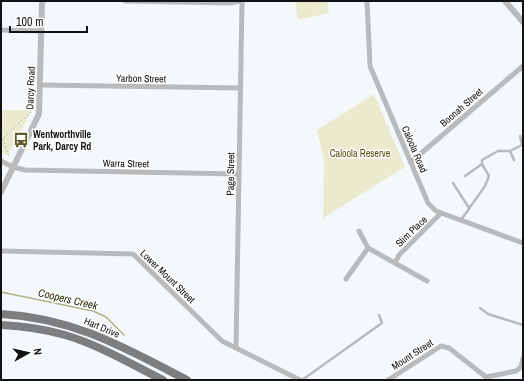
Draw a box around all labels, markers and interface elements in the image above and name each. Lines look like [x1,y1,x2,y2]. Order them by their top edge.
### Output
scale bar [10,8,87,34]
text: 100 m [16,14,43,30]
street label: Darcy Road [23,66,38,110]
street label: Yarbon Street [116,72,167,85]
street label: Boonah Street [437,85,486,129]
street label: Caloola Road [399,124,430,175]
place label: Wentworthville Park, Darcy Rd [33,128,92,153]
bus stop icon: Wentworthville Park, Darcy Rd [12,131,30,149]
park label: Caloola Reserve [330,147,391,160]
street label: Page Street [224,152,237,196]
street label: Warra Street [103,157,150,170]
street label: Slim Place [393,213,430,250]
street label: Lower Mount Street [137,247,198,306]
water label: Coopers Creek [37,285,100,313]
street label: Hart Drive [82,314,122,341]
north arrow [8,333,48,373]
street label: Mount Street [389,336,436,373]
text: N [31,347,45,356]

